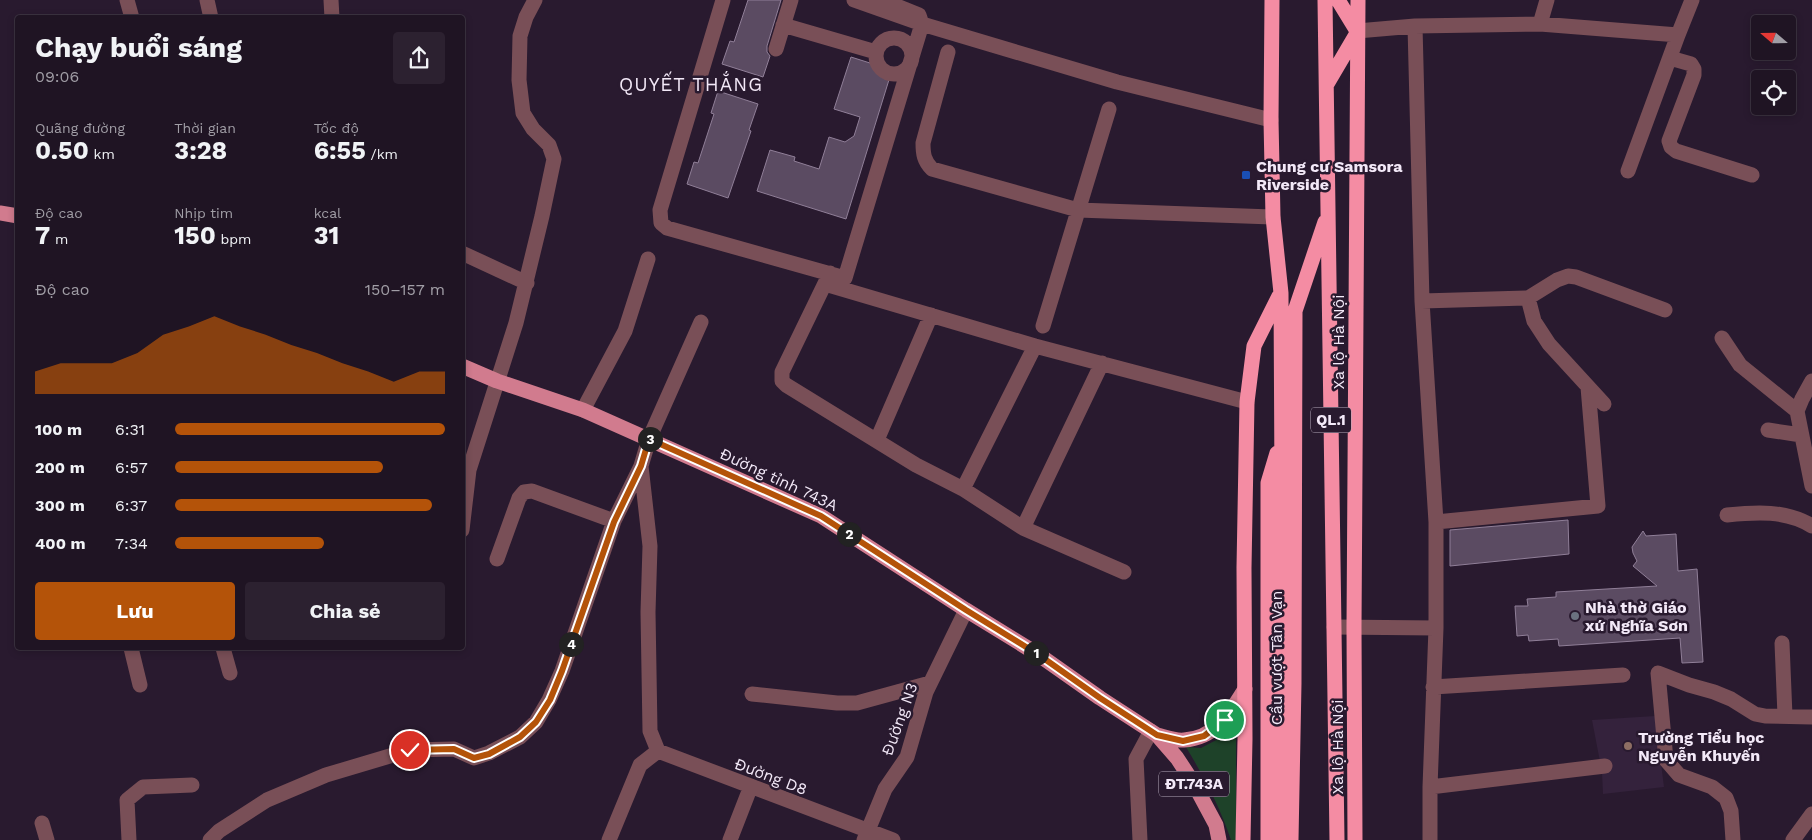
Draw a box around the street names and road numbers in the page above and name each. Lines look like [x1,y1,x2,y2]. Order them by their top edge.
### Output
street label: Xa lộ Hà Nội [1329,295,1348,389]
road number: QL.1 [1311,408,1351,432]
street label: Đường tỉnh 743A [717,444,841,515]
street label: Cầu vượt Tân Vạn [1267,591,1286,725]
street label: Đường N3 [878,680,921,758]
street label: Xa lộ Hà Nội [1328,700,1347,794]
street label: Đường D8 [732,754,810,799]
road number: ĐT.743A [1159,772,1229,796]

